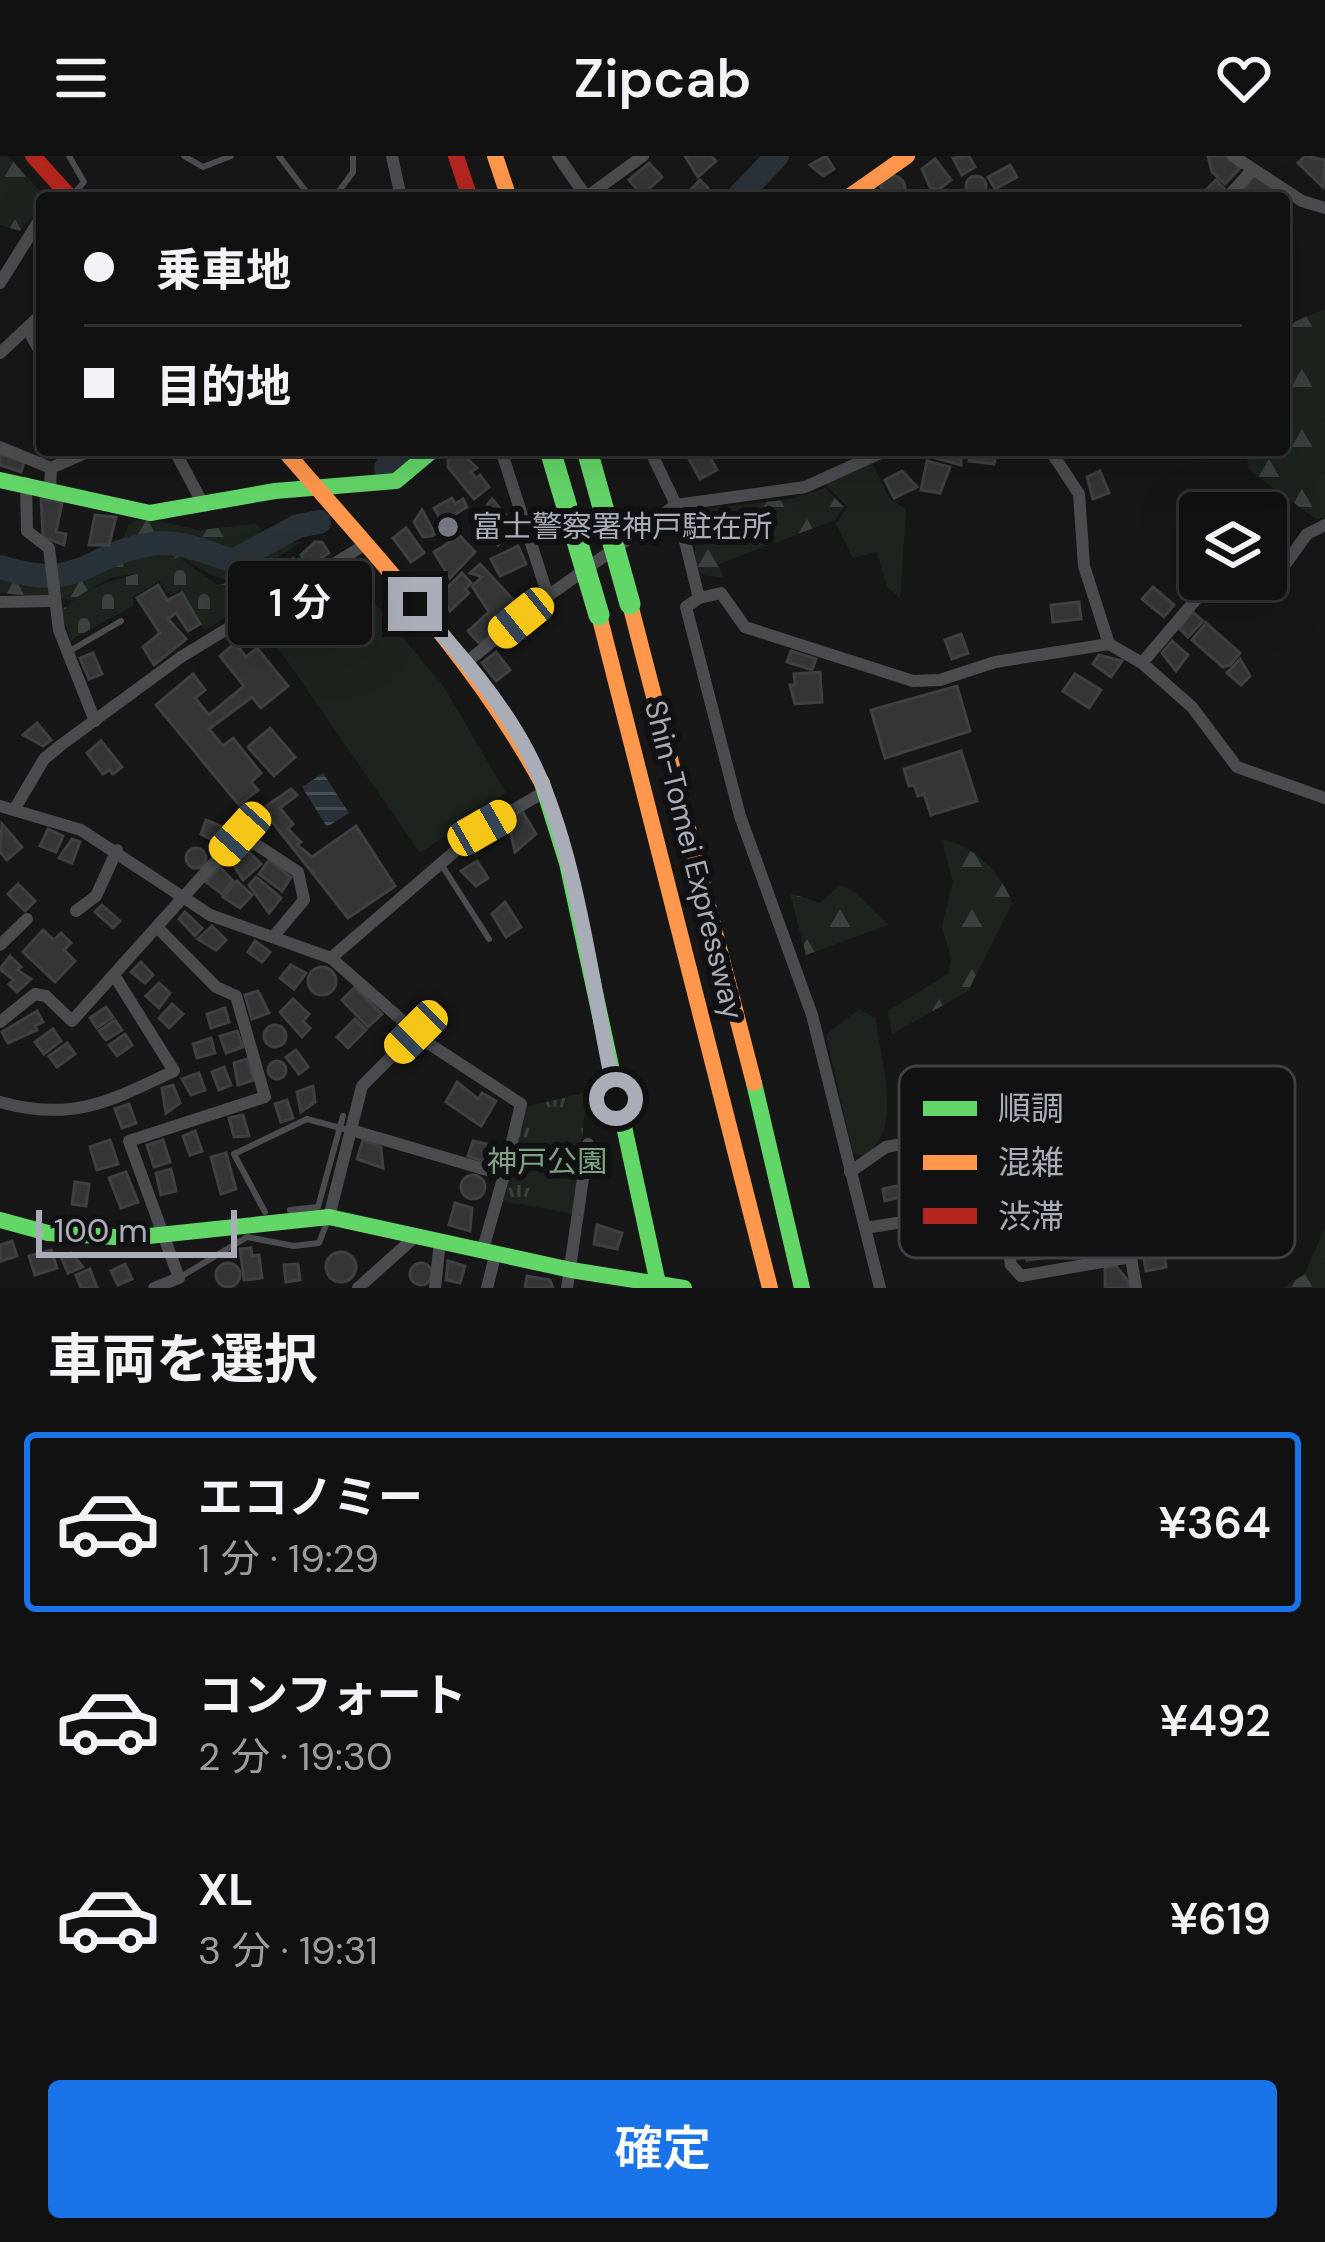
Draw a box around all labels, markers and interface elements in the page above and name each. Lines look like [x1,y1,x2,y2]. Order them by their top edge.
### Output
text: Zipcab [574,43,751,114]
icon: menu [48,45,114,111]
icon: heart [1211,45,1277,111]
text: 乗車地 [156,241,291,300]
text: 目的地 [156,357,291,416]
map controls [1179,492,1287,600]
button: layers [1179,492,1287,600]
place label: 富士警察署神戸駐在所 [472,507,772,546]
marker: 富士警察署神戸駐在所 [435,514,461,540]
callout: 1 分 [229,562,373,646]
text: 1 分 [269,577,331,628]
route end [388,577,442,631]
car [482,581,560,655]
street label: Shin-Tomei Expressway [636,696,753,1024]
car [442,794,522,862]
car [203,795,277,873]
car [378,994,454,1070]
legend [899,1066,1295,1258]
route start [589,1072,643,1126]
text: 順調 [998,1087,1064,1130]
text: 混雑 [998,1141,1064,1184]
park label: 神戸公園 [487,1142,607,1181]
text: 渋滞 [998,1195,1064,1238]
scale bar [36,1204,237,1257]
text: 100 m [54,1209,148,1252]
text: 車両を選択 [48,1324,318,1395]
icon: car [54,1468,162,1576]
text: エコノミー [198,1468,423,1527]
text: ¥364 [1158,1493,1271,1552]
text: 1 分 · 19:29 [198,1533,379,1584]
icon: car [54,1666,162,1774]
text: コンフォート [198,1666,467,1725]
text: ¥492 [1160,1691,1271,1750]
text: 2 分 · 19:30 [198,1731,393,1782]
text: XL [198,1860,253,1919]
icon: car [54,1864,162,1972]
text: ¥619 [1170,1889,1271,1948]
text: 3 分 · 19:31 [198,1925,378,1976]
button: 確定 [48,2080,1277,2218]

